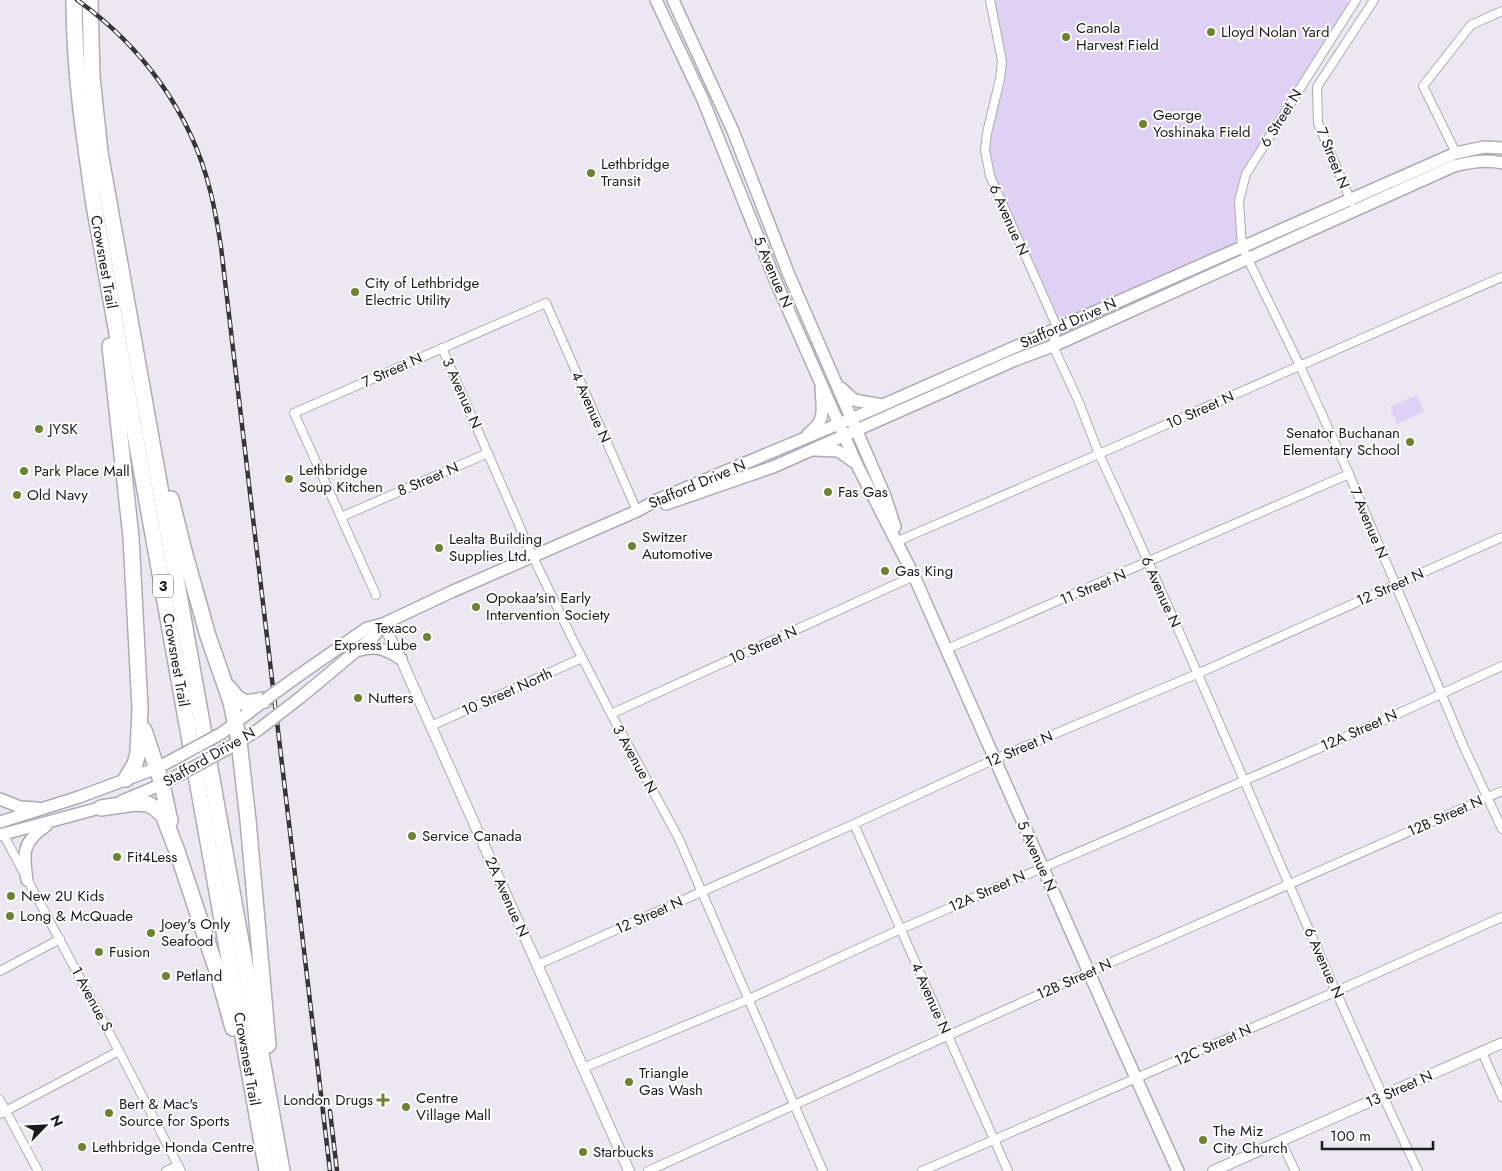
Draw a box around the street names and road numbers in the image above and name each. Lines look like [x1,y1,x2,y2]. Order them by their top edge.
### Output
street label: 6 Street N [1254,85,1308,151]
street label: 7 Street N [1311,124,1355,192]
street label: 6 Avenue N [983,181,1035,259]
street label: Crowsnest Trail [85,213,123,311]
street label: 5 Avenue N [748,233,798,311]
street label: Stafford Drive N [1016,292,1120,354]
street label: 7 Street N [358,347,426,393]
street label: 3 Avenue N [437,354,487,432]
street label: 4 Avenue N [565,368,617,446]
street label: 10 Street N [1163,385,1237,435]
street label: Stafford Drive N [645,454,749,514]
street label: 8 Street N [394,456,462,502]
street label: 7 Avenue N [1344,484,1394,562]
street label: 6 Avenue N [1135,553,1187,631]
street label: 12 Street N [1353,562,1427,612]
street label: 11 Street N [1057,563,1129,611]
road number: 3 [153,574,173,598]
street label: Crowsnest Trail [157,611,195,709]
street label: 10 Street N [726,620,800,670]
street label: 10 Street North [458,662,556,722]
street label: 12A Street N [1317,703,1401,757]
street label: 3 Avenue N [607,721,663,797]
street label: Stafford Drive N [159,722,259,792]
street label: 12 Street N [982,725,1056,773]
street label: 12B Street N [1404,790,1486,842]
street label: 5 Avenue N [1012,817,1062,895]
street label: 2A Avenue N [480,853,534,941]
street label: 12A Street N [945,864,1029,918]
street label: 12 Street N [612,890,686,940]
street label: 6 Avenue N [1298,924,1350,1002]
street label: 12B Street N [1033,953,1115,1005]
street label: 4 Avenue N [905,959,957,1037]
street label: 1 Avenue S [66,963,118,1035]
street label: Crowsnest Trail [228,1010,266,1108]
street label: 12C Street N [1171,1018,1255,1072]
street label: 13 Street N [1362,1064,1436,1114]

